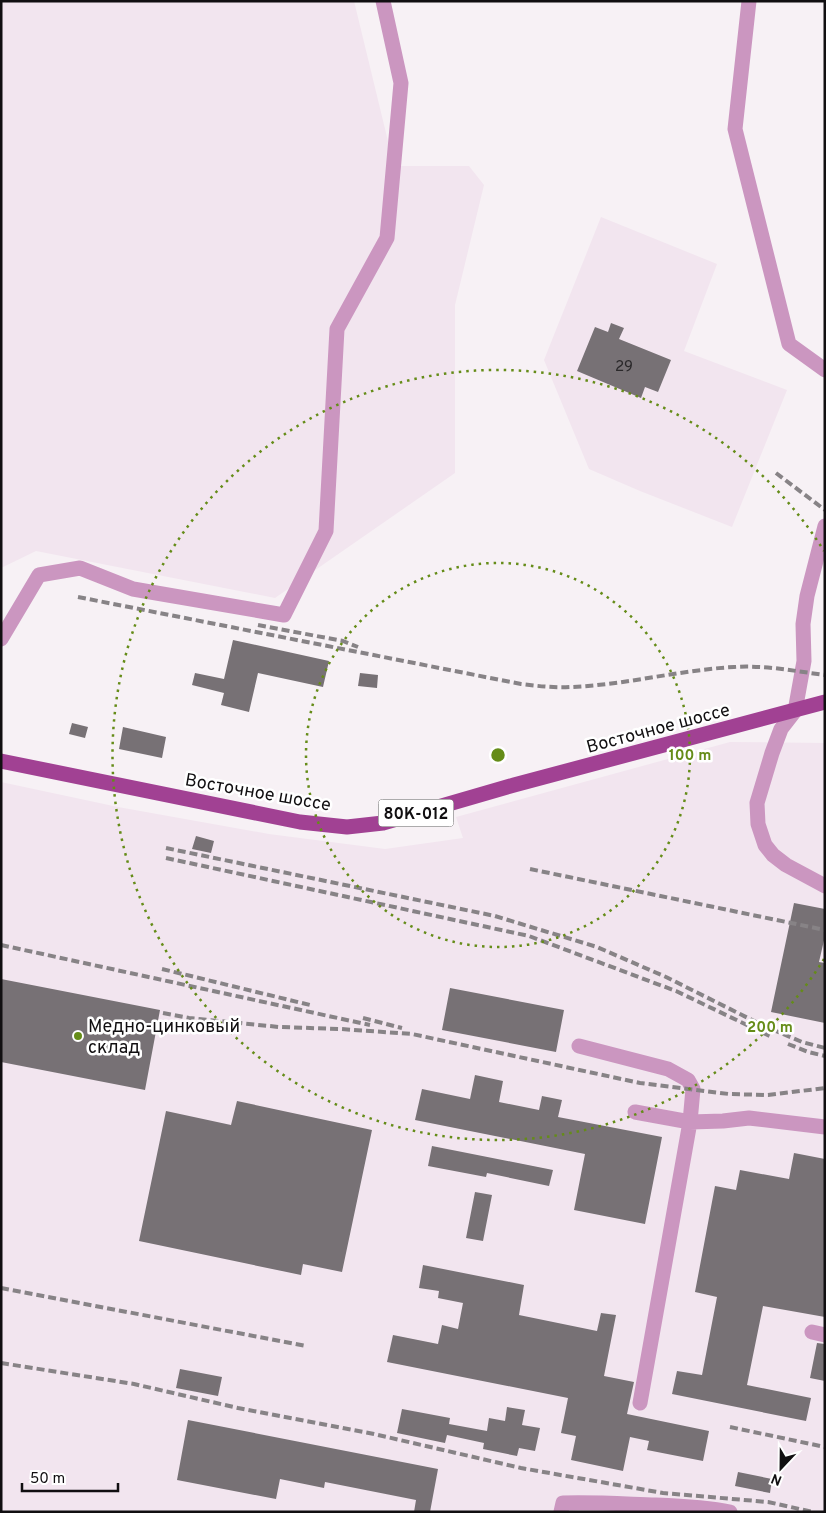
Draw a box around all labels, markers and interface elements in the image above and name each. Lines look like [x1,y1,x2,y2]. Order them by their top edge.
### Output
house number: 29 [615,358,633,377]
street label: Восточное шоссе [584,699,733,760]
centre of rings [489,746,507,764]
text: 100 m [669,747,711,766]
street label: Восточное шоссе [183,769,332,818]
road number: 80К-012 [378,800,454,826]
place label: Медно-цинковый склад [88,1016,240,1060]
text: 200 m [747,1019,793,1038]
marker: Медно-цинковый склад [72,1030,84,1042]
north arrow [756,1443,806,1493]
scale bar [22,1460,119,1492]
text: N [769,1469,785,1488]
text: 50 m [30,1470,65,1489]

